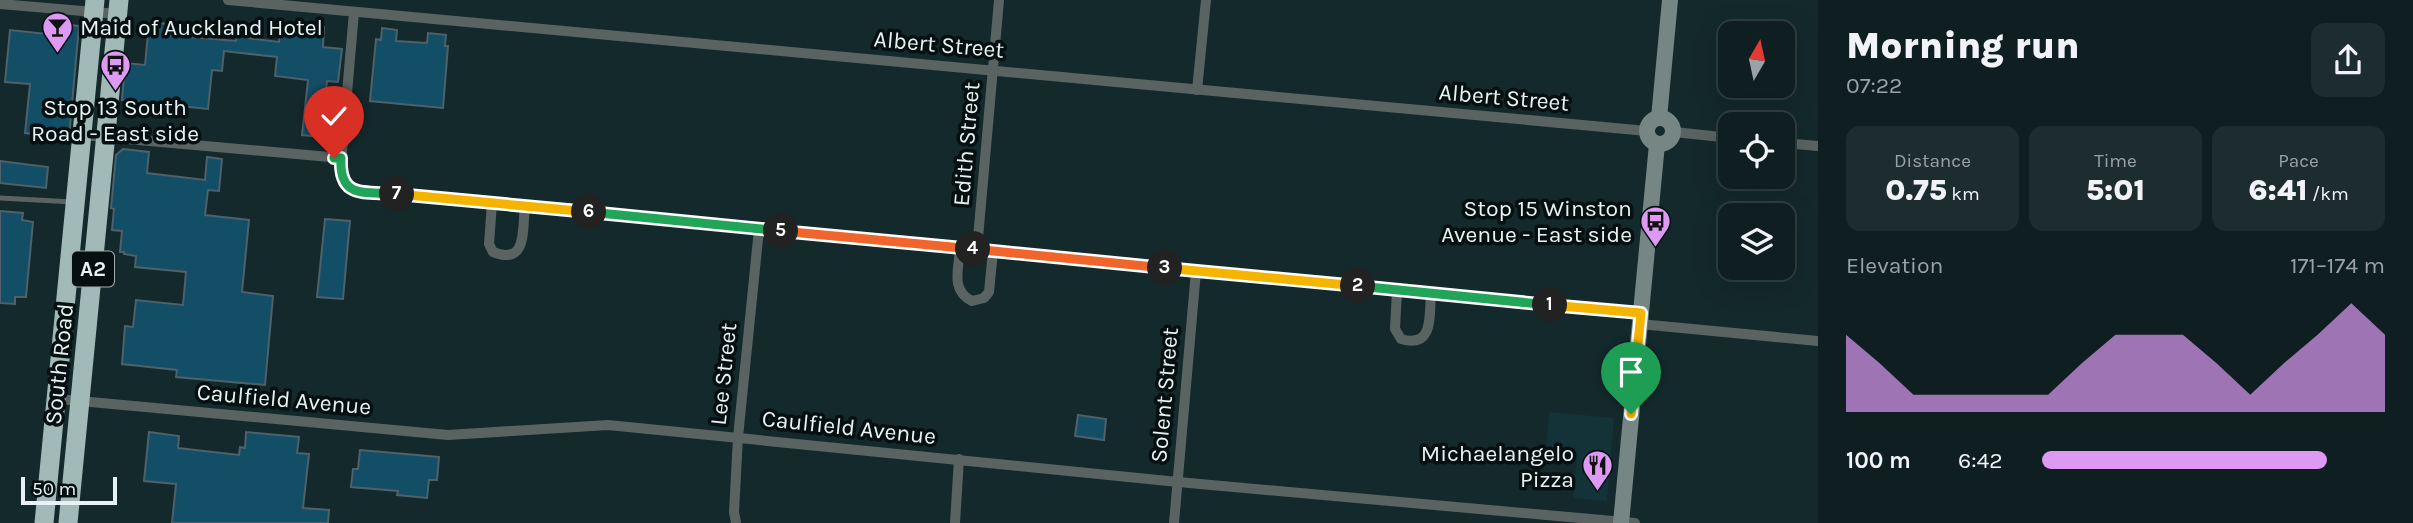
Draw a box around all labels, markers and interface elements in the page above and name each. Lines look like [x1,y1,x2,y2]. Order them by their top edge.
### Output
bar icon: Maid of Auckland Hotel [40,10,74,54]
place label: Maid of Auckland Hotel [80,14,323,41]
north arrow [1718,21,1796,98]
map controls [1718,21,1795,280]
text: Morning run [1846,23,2080,68]
button: share [2311,23,2385,97]
street label: Albert Street [873,25,1006,64]
bus stop icon: Stop 13 South Road - East side [98,49,132,93]
text: 07:22 [1846,72,1902,99]
street label: Albert Street [1438,78,1571,117]
street label: Edith Street [948,80,985,207]
pin [304,86,364,158]
place label: Stop 13 South Road - East side [31,94,199,147]
icon: check [315,97,353,135]
button: locate [1718,112,1795,189]
text: Distance [1894,150,1971,172]
text: Time [2094,150,2137,172]
text: Pace [2278,150,2319,172]
text: 0.75 [1885,172,1947,208]
text: 5:01 [2086,172,2145,208]
text: 6:41 [2248,172,2307,208]
pin: 7 [380,176,414,212]
text: 7 [392,182,401,204]
text: km [1947,183,1980,205]
text: /km [2307,183,2349,205]
pin: 6 [572,194,606,230]
place label: Stop 15 Winston Avenue - East side [1441,195,1632,248]
text: 6 [583,200,594,222]
button: layers [1718,203,1795,280]
bus stop icon: Stop 15 Winston Avenue - East side [1638,204,1672,248]
pin: 5 [764,214,798,248]
text: 5 [775,219,786,241]
pin: 4 [956,232,990,266]
text: 4 [967,237,978,259]
pin: 3 [1148,250,1182,286]
road number: A2 [72,252,114,286]
text: Elevation [1846,252,1943,279]
text: 171–174 m [2290,252,2385,279]
text: 3 [1159,256,1170,278]
pin: 2 [1340,268,1376,304]
text: 2 [1352,274,1363,296]
pin: 1 [1532,288,1568,322]
text: 1 [1546,293,1553,315]
street label: South Road [40,302,79,426]
street label: Lee Street [705,321,742,427]
street label: Solent Street [1145,326,1184,464]
pin [1601,342,1661,414]
icon: arrive [1612,353,1650,391]
street label: Caulfield Avenue [196,378,372,421]
street label: Caulfield Avenue [761,405,937,450]
place label: Michaelangelo Pizza [1421,440,1574,493]
text: 100 m [1846,447,1911,474]
text: 6:42 [1958,447,2003,474]
restaurant icon: Michaelangelo Pizza [1580,449,1614,493]
scale bar [21,474,117,506]
text: 50 m [32,478,76,500]

